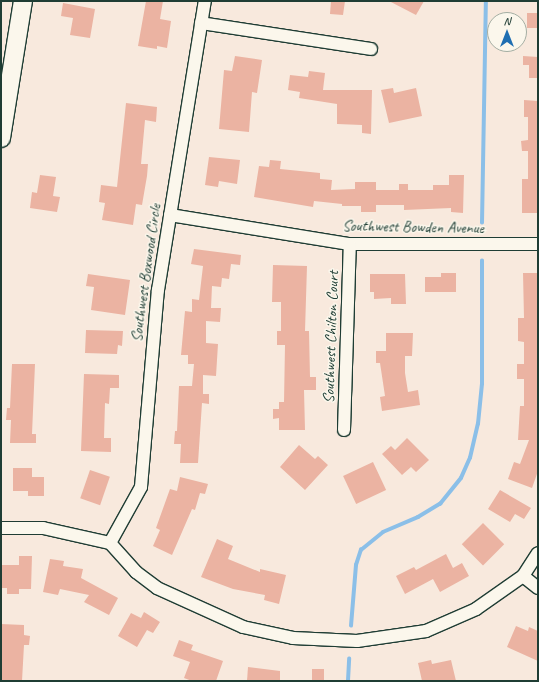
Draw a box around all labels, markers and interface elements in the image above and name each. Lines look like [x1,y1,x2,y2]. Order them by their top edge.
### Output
north arrow [487,12,527,52]
text: N [504,14,510,28]
street label: Southwest Boxwood Circle [127,203,165,343]
street label: Southwest Bowden Avenue [342,216,484,238]
street label: Southwest Chilton Court [319,270,343,404]

